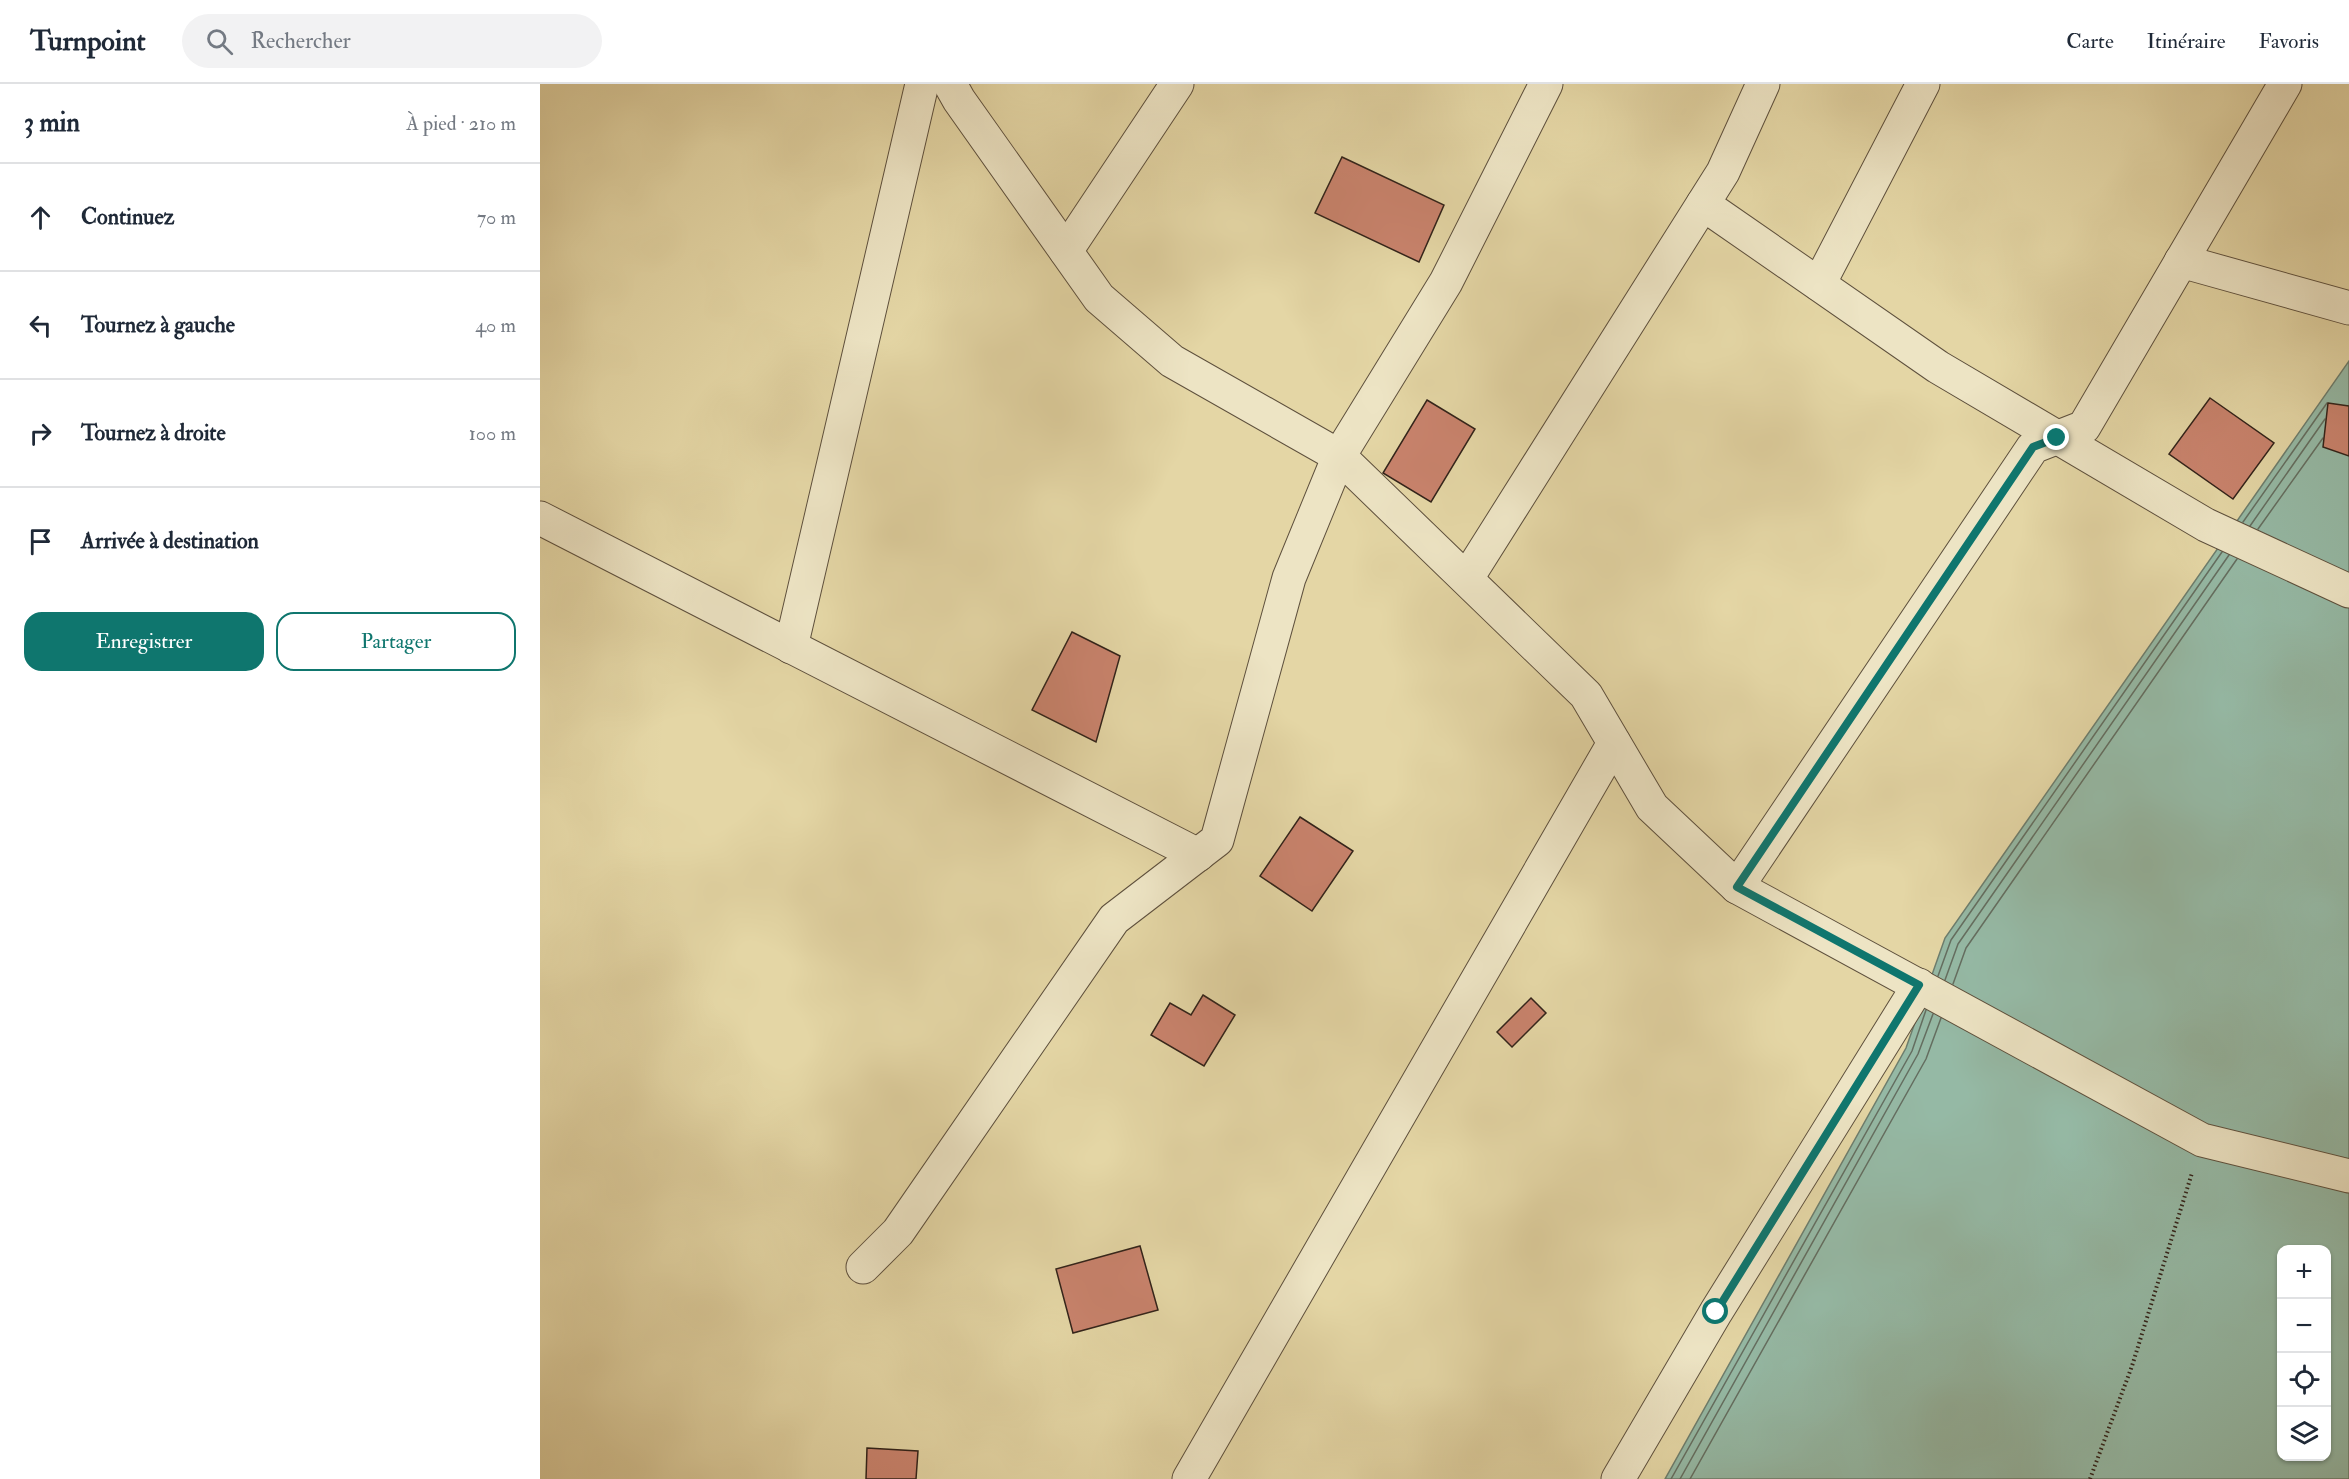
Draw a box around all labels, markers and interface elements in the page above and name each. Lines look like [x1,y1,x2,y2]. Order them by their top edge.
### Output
search box [182,14,602,68]
text: Turnpoint [30,24,146,59]
icon: search [203,25,236,58]
text: Rechercher [251,27,351,55]
text: Carte [2066,28,2114,55]
text: Itinéraire [2147,28,2225,55]
text: Favoris [2258,28,2319,55]
text: 3 min [24,107,80,139]
text: À pied · 210 m [406,111,516,136]
icon: ahead [24,201,57,234]
text: Continuez [81,203,174,231]
text: 70 m [477,205,516,230]
icon: left [24,309,57,342]
text: Tournez à gauche [81,311,235,339]
text: 40 m [475,313,516,338]
icon: right [24,417,57,450]
text: Tournez à droite [81,419,226,447]
text: 100 m [469,421,516,446]
route end [2043,424,2069,450]
icon: arrive [24,525,57,558]
text: Arrivée à destination [81,527,259,555]
button: Enregistrer [24,612,264,671]
button: Partager [276,612,516,671]
map controls [2277,1245,2331,1461]
button: + [2277,1245,2331,1299]
route start [1702,1298,1728,1324]
button: − [2277,1299,2331,1353]
button: locate [2277,1353,2331,1407]
button: layers [2277,1407,2331,1461]

